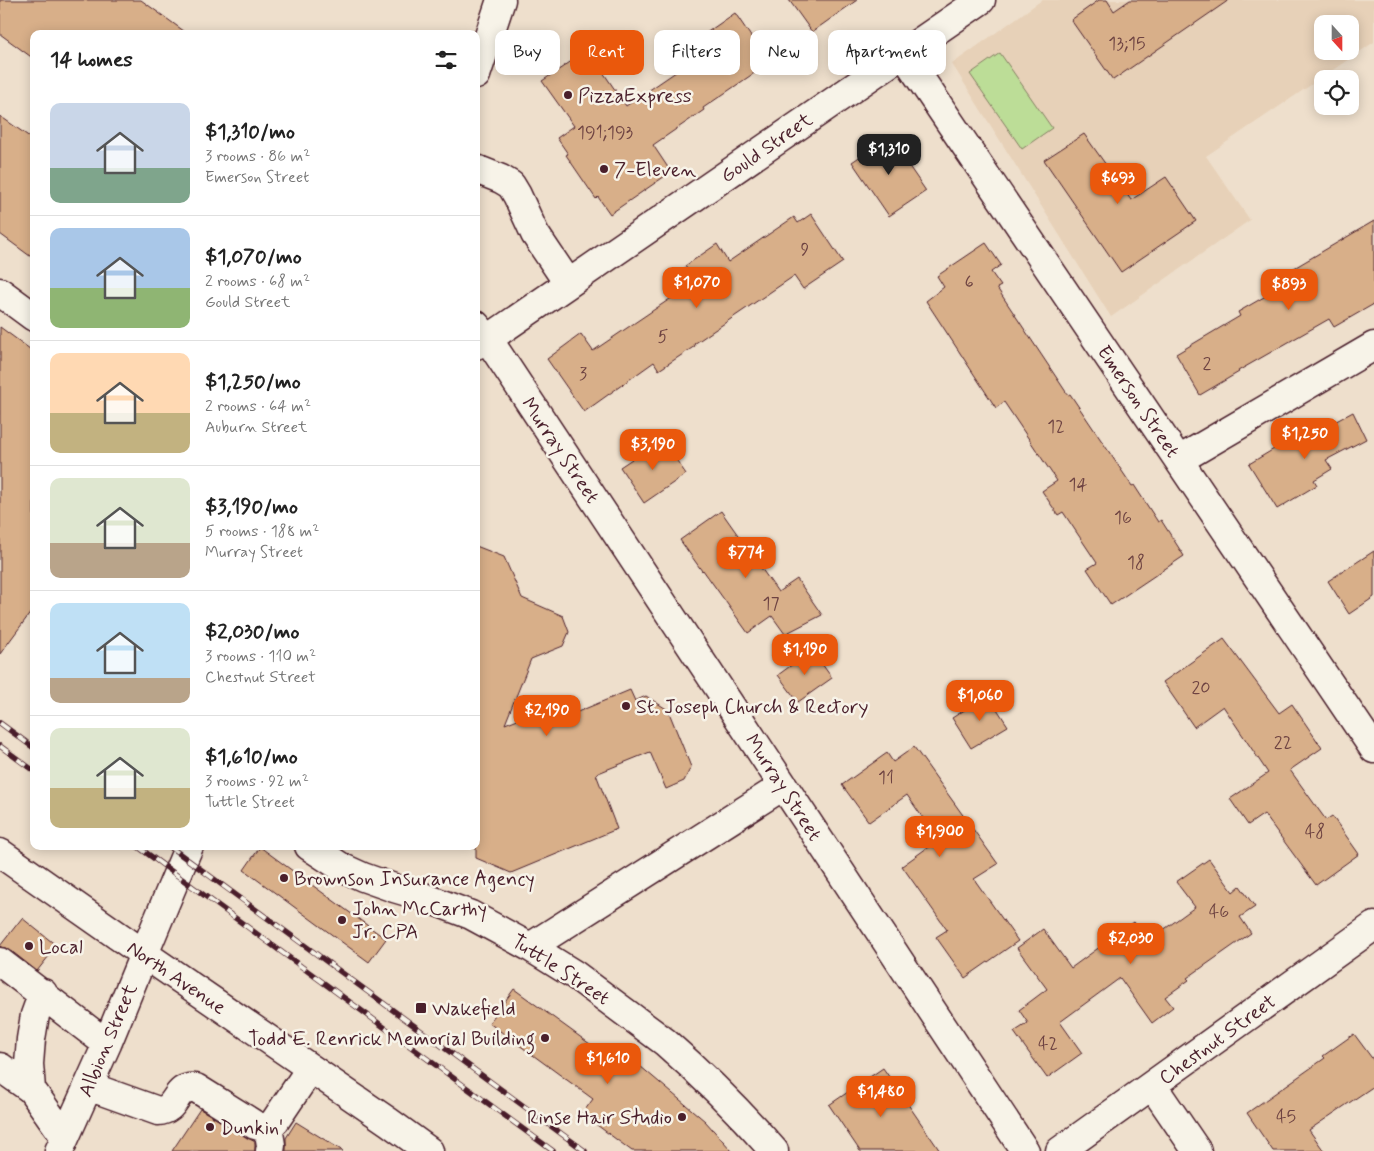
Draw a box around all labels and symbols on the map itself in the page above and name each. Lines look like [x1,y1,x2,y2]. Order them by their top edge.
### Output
north arrow [1314,15,1359,60]
house number: 13;15 [1108,32,1146,56]
place label: PizzaExpress [578,83,692,110]
marker: PizzaExpress [562,89,574,101]
street label: Gould Street [715,106,818,190]
house number: 191;193 [577,121,633,145]
pin: $1,310 [848,134,930,176]
place label: 7-Eleven [614,157,697,184]
pin: $693 [1088,162,1148,205]
marker: 7-Eleven [598,163,610,175]
house number: 9 [801,238,810,262]
pin: $1,070 [656,266,738,309]
pin: $893 [1259,268,1319,311]
house number: 6 [964,270,974,294]
house number: 5 [658,325,669,349]
street label: Emerson Street [1090,340,1185,463]
house number: 2 [1203,352,1212,376]
house number: 3 [579,362,587,386]
street label: Murray Street [514,392,605,509]
house number: 12 [1047,415,1065,439]
pin: $1,250 [1264,418,1346,460]
pin: $3,190 [612,428,694,471]
house number: 14 [1069,473,1088,497]
house number: 16 [1114,506,1132,530]
pin: $774 [716,536,776,579]
house number: 18 [1127,551,1145,575]
house number: 17 [762,592,780,616]
pin: $1,190 [764,634,846,676]
house number: 20 [1191,676,1211,700]
pin: $1,060 [939,680,1021,722]
pin: $2,190 [506,694,588,737]
place label: St. Joseph Church & Rectory [636,694,869,721]
marker: St. Joseph Church & Rectory [620,700,632,712]
street label: Murray Street [738,729,827,847]
house number: 22 [1274,731,1292,755]
house number: 11 [878,766,894,790]
pin: $1,900 [899,816,981,858]
house number: 48 [1305,820,1325,844]
place label: Brownson Insurance Agency [294,866,535,893]
marker: Brownson Insurance Agency [278,872,290,884]
place label: John McCarthy Jr. CPA [352,896,487,946]
house number: 46 [1209,900,1229,924]
marker: John McCarthy Jr. CPA [336,914,348,926]
pin: $2,030 [1090,922,1172,965]
street label: Tuttle Street [506,928,615,1012]
place label: Local [39,934,83,961]
street label: North Avenue [121,935,231,1022]
marker: Local [23,940,35,952]
street label: Albion Street [72,980,144,1101]
street label: Chestnut Street [1154,989,1282,1092]
place label: Wakefield [432,996,515,1023]
marker: Wakefield [414,1001,428,1015]
place label: Todd E. Renrick Memorial Building [248,1026,535,1055]
marker: Todd E. Renrick Memorial Building [539,1032,551,1044]
house number: 42 [1038,1032,1058,1056]
pin: $1,610 [567,1042,649,1085]
pin: $1,480 [840,1076,922,1118]
place label: Rinse Hair Studio [527,1105,672,1132]
house number: 45 [1276,1105,1296,1129]
marker: Rinse Hair Studio [676,1111,688,1123]
place label: Dunkin' [220,1115,283,1142]
marker: Dunkin' [204,1121,216,1133]

